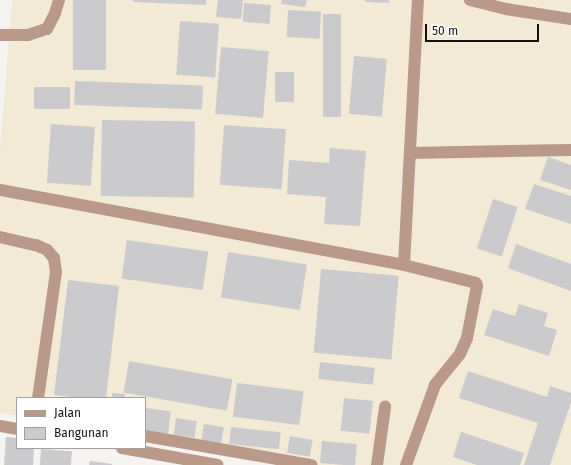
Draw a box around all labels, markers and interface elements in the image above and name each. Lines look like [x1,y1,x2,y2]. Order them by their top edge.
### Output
scale bar [427,16,541,42]
text: 50 m [432,24,458,38]
legend [16,397,146,449]
text: Jalan [54,406,81,420]
text: Bangunan [54,426,109,440]

